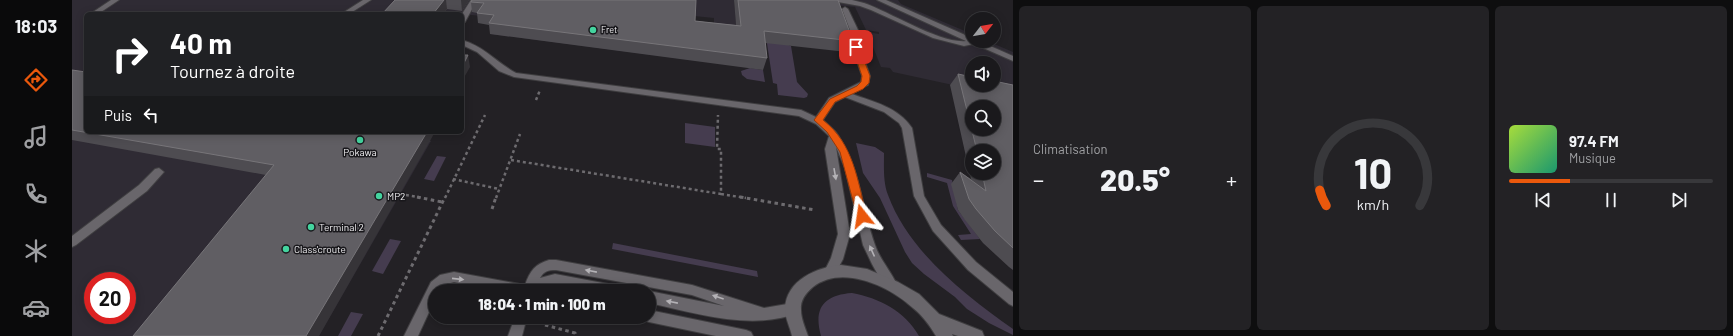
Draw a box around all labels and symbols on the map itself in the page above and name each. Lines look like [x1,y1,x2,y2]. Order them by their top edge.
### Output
north arrow [965,12,1001,48]
place label: Fret [601,24,617,35]
marker: Fret [588,25,598,35]
pin [839,30,873,64]
marker: Pokawa [355,135,365,145]
place label: Pokawa [343,146,377,158]
one-way arrow [832,168,838,180]
place label: MP2 [387,190,405,202]
marker: MP2 [374,191,384,201]
position arrow [841,195,883,237]
place label: Terminal 2 [319,221,364,233]
marker: Terminal 2 [306,222,316,232]
place label: Class'croute [294,243,346,255]
marker: Class'croute [281,244,291,254]
one-way arrow [869,245,875,257]
one-way arrow [584,268,597,274]
speed limit sign: 20 [84,272,136,324]
one-way arrow [452,275,464,282]
one-way arrow [711,294,723,300]
one-way arrow [666,298,678,304]

